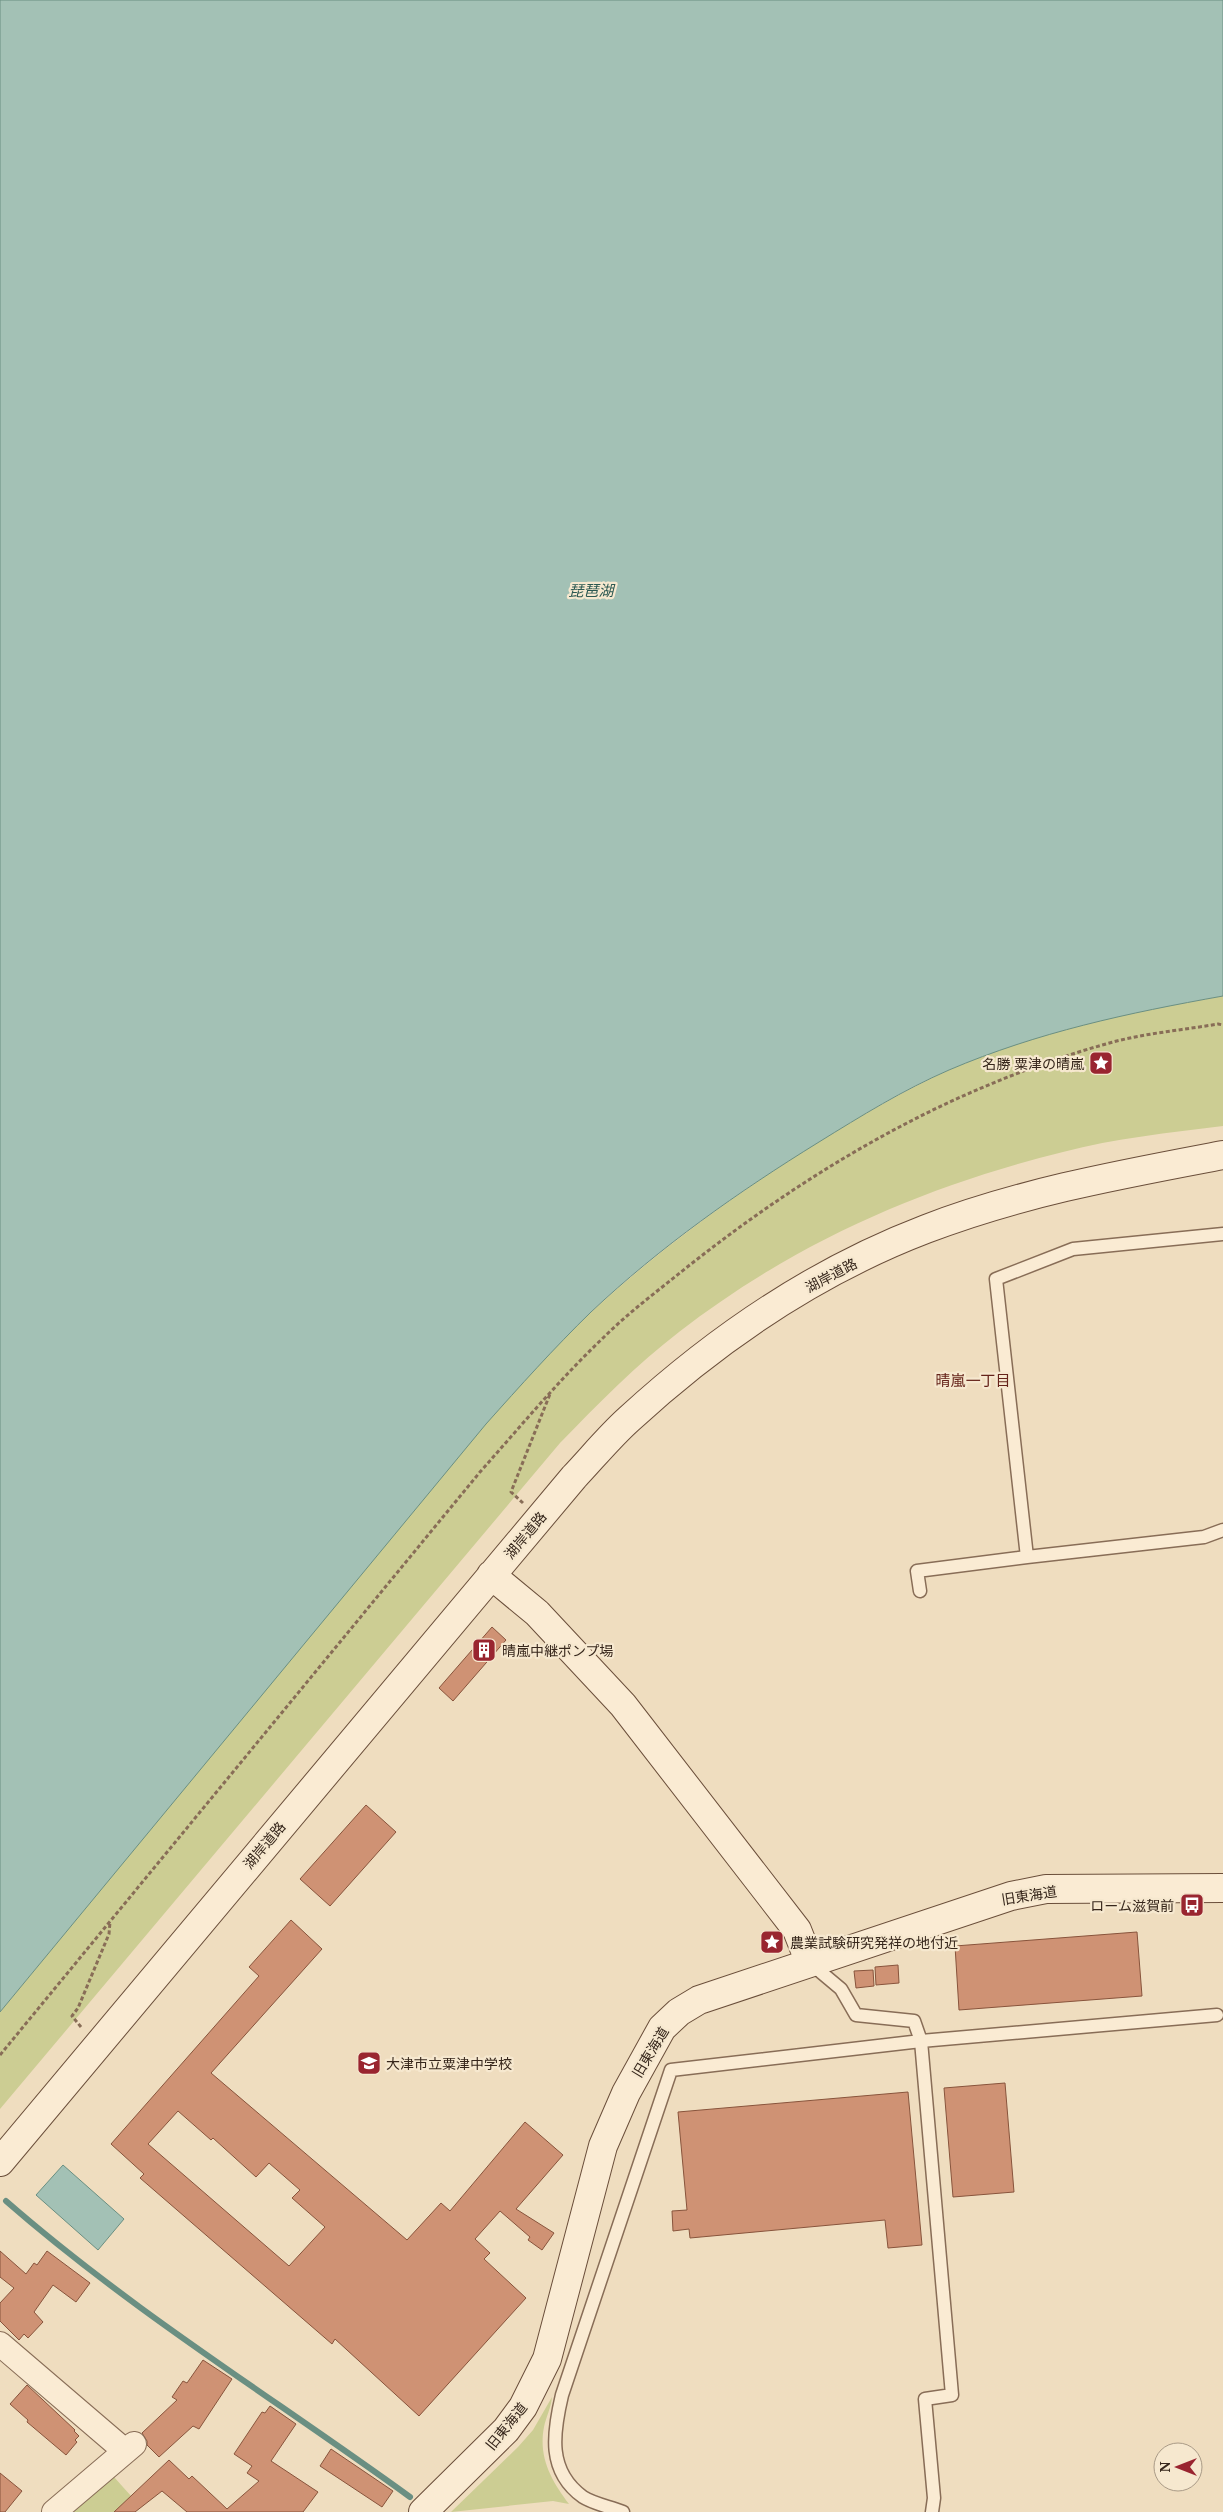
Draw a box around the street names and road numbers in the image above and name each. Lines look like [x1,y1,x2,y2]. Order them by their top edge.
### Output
street label: 湖岸道路 [802,1253,860,1297]
street label: 湖岸道路 [500,1507,550,1563]
street label: 湖岸道路 [239,1817,289,1873]
street label: 旧東海道 [1000,1881,1058,1909]
street label: 旧東海道 [627,2023,673,2081]
street label: 旧東海道 [481,2398,531,2454]

